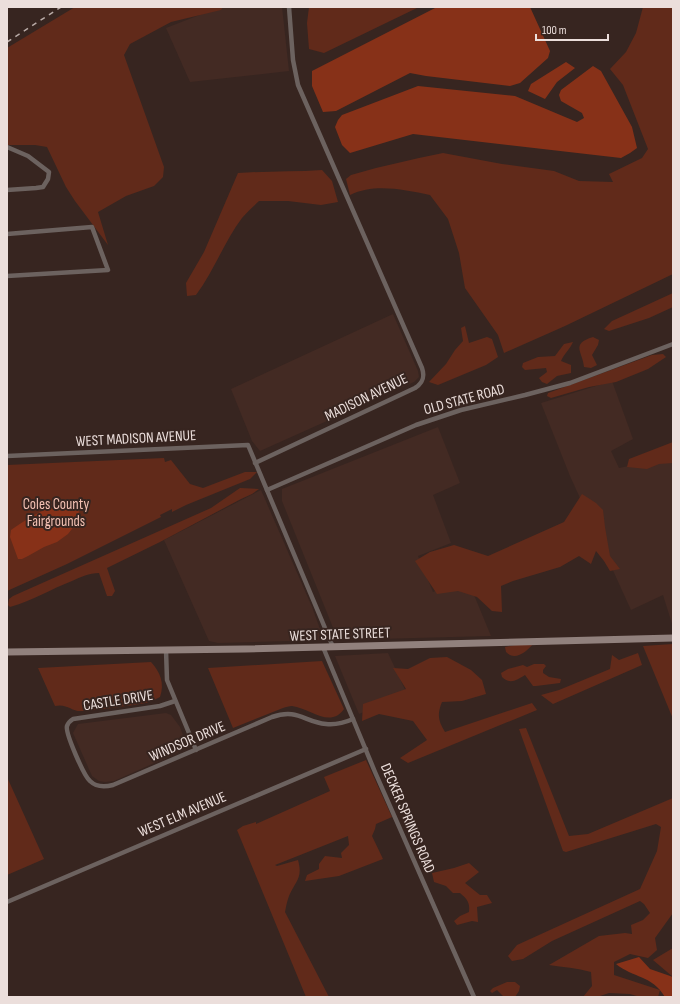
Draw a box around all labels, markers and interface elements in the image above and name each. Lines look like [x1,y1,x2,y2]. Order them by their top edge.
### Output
scale bar [536,16,608,42]
text: 100 m [542,23,567,38]
street label: MADISON AVENUE [322,369,411,426]
street label: OLD STATE ROAD [422,380,507,419]
street label: WEST MADISON AVENUE [75,426,197,451]
park label: Coles County Fairgrounds [23,495,89,531]
street label: WEST STATE STREET [289,623,391,646]
street label: CASTLE DRIVE [82,686,154,715]
street label: WINDSOR DRIVE [146,717,228,766]
street label: DECKER SPRINGS ROAD [376,760,439,876]
street label: WEST ELM AVENUE [135,787,229,842]

